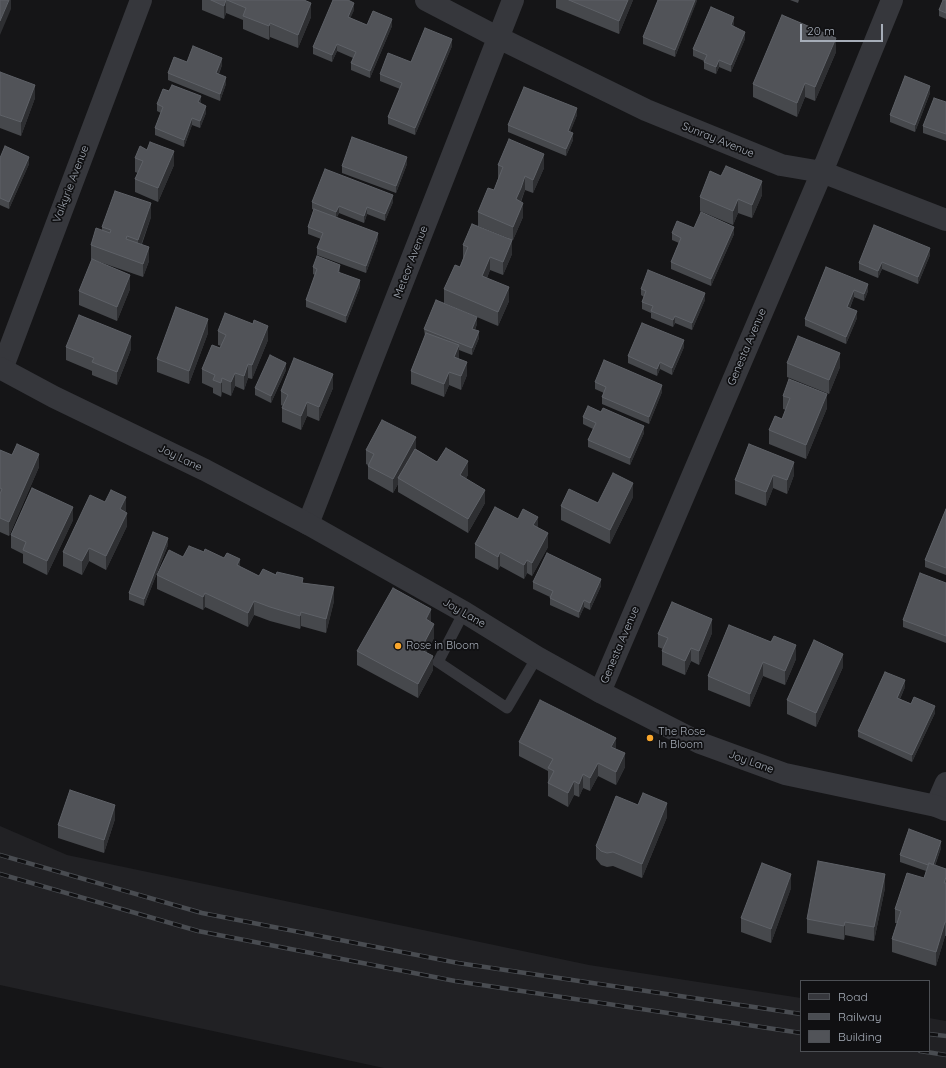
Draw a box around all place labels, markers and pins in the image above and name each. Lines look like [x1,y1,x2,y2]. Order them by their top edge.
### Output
place label: Rose in Bloom [406,639,479,653]
marker: Rose in Bloom [393,641,403,651]
place label: The Rose In Bloom [658,725,705,751]
marker: The Rose In Bloom [645,733,655,743]

